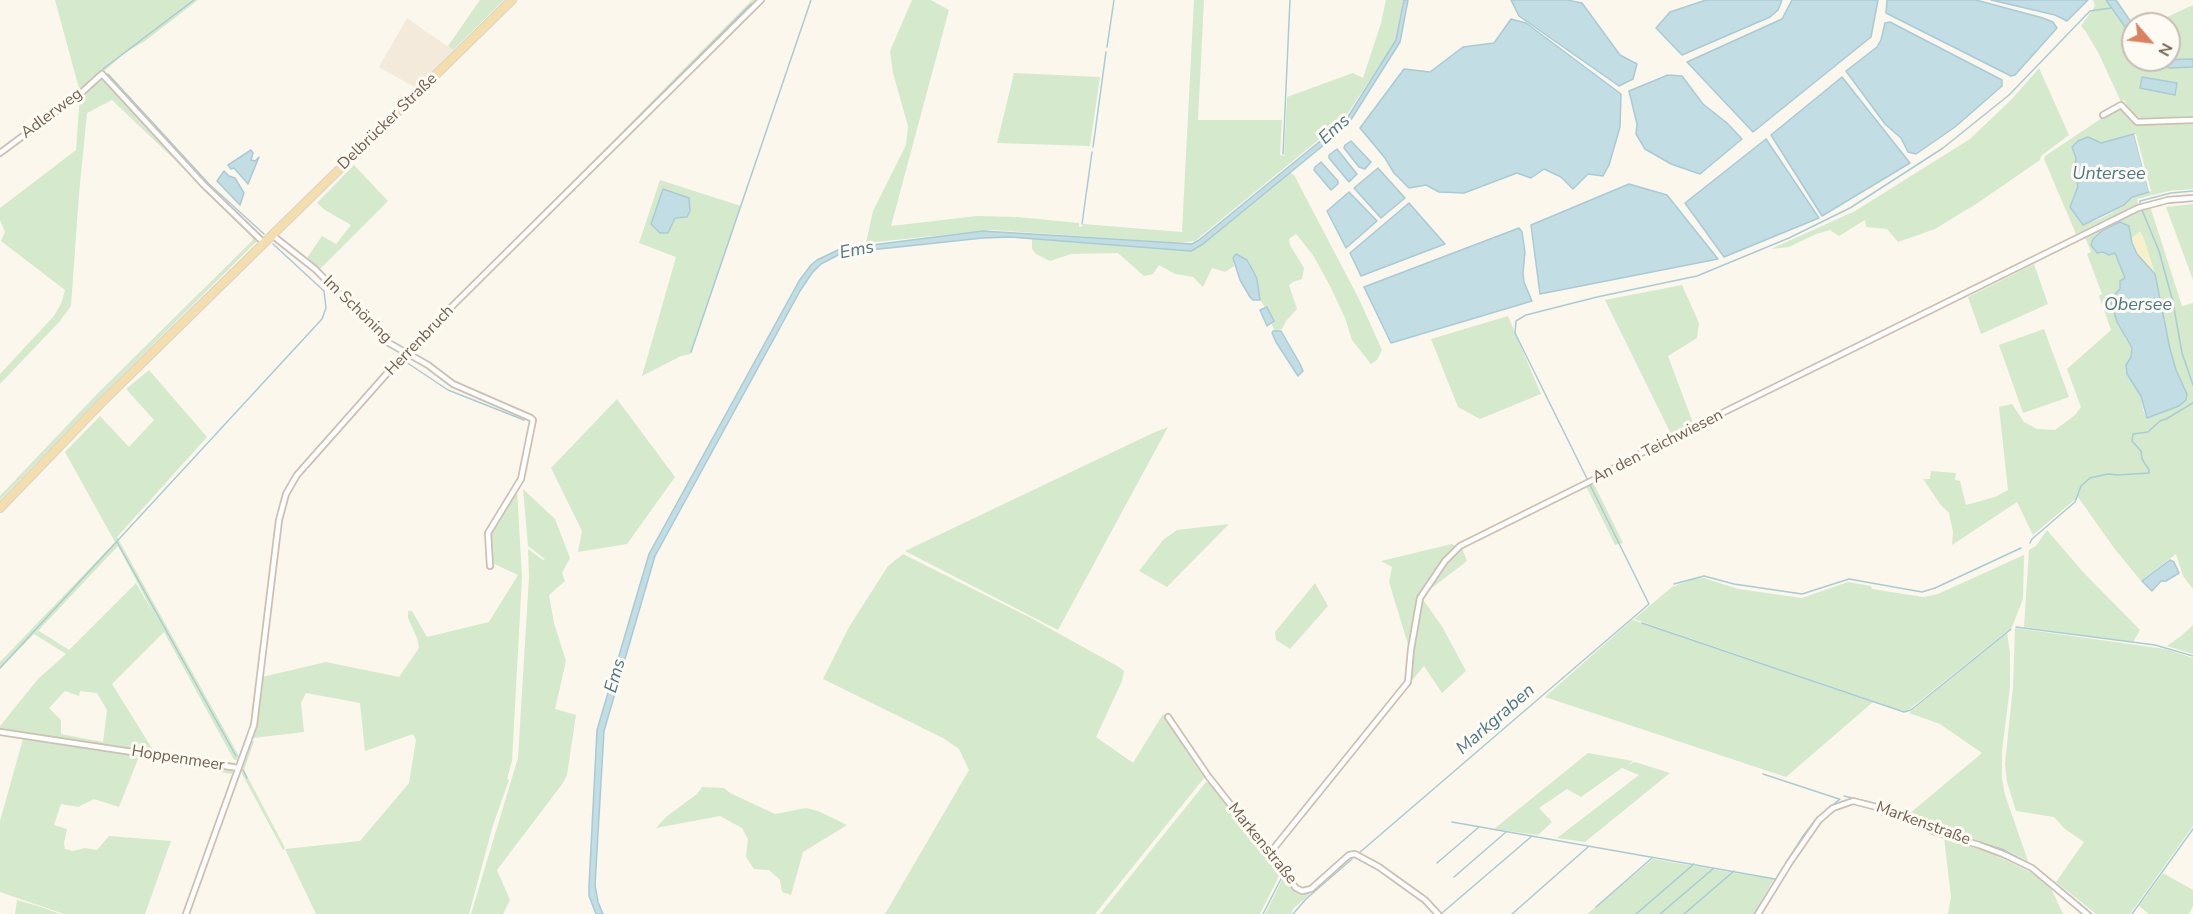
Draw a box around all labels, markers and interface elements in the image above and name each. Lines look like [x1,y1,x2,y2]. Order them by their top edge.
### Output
north arrow [2121,12,2181,72]
text: N [2153,39,2178,60]
street label: Delbrücker Straße [334,70,442,174]
street label: Adlerweg [18,85,86,143]
water label: Ems [1315,110,1355,150]
water label: Untersee [2072,164,2146,186]
water label: Ems [838,237,876,265]
street label: Im Schöning [319,272,395,348]
water label: Obersee [2104,295,2172,317]
street label: Herrenbruch [382,302,458,380]
street label: An den Teichwiesen [1590,406,1726,488]
water label: Ems [601,656,631,696]
water label: Markgraben [1452,680,1540,760]
street label: Hoppenmeer [130,742,226,776]
street label: Markenstraße [1873,798,1973,850]
street label: Markenstraße [1223,799,1301,889]

